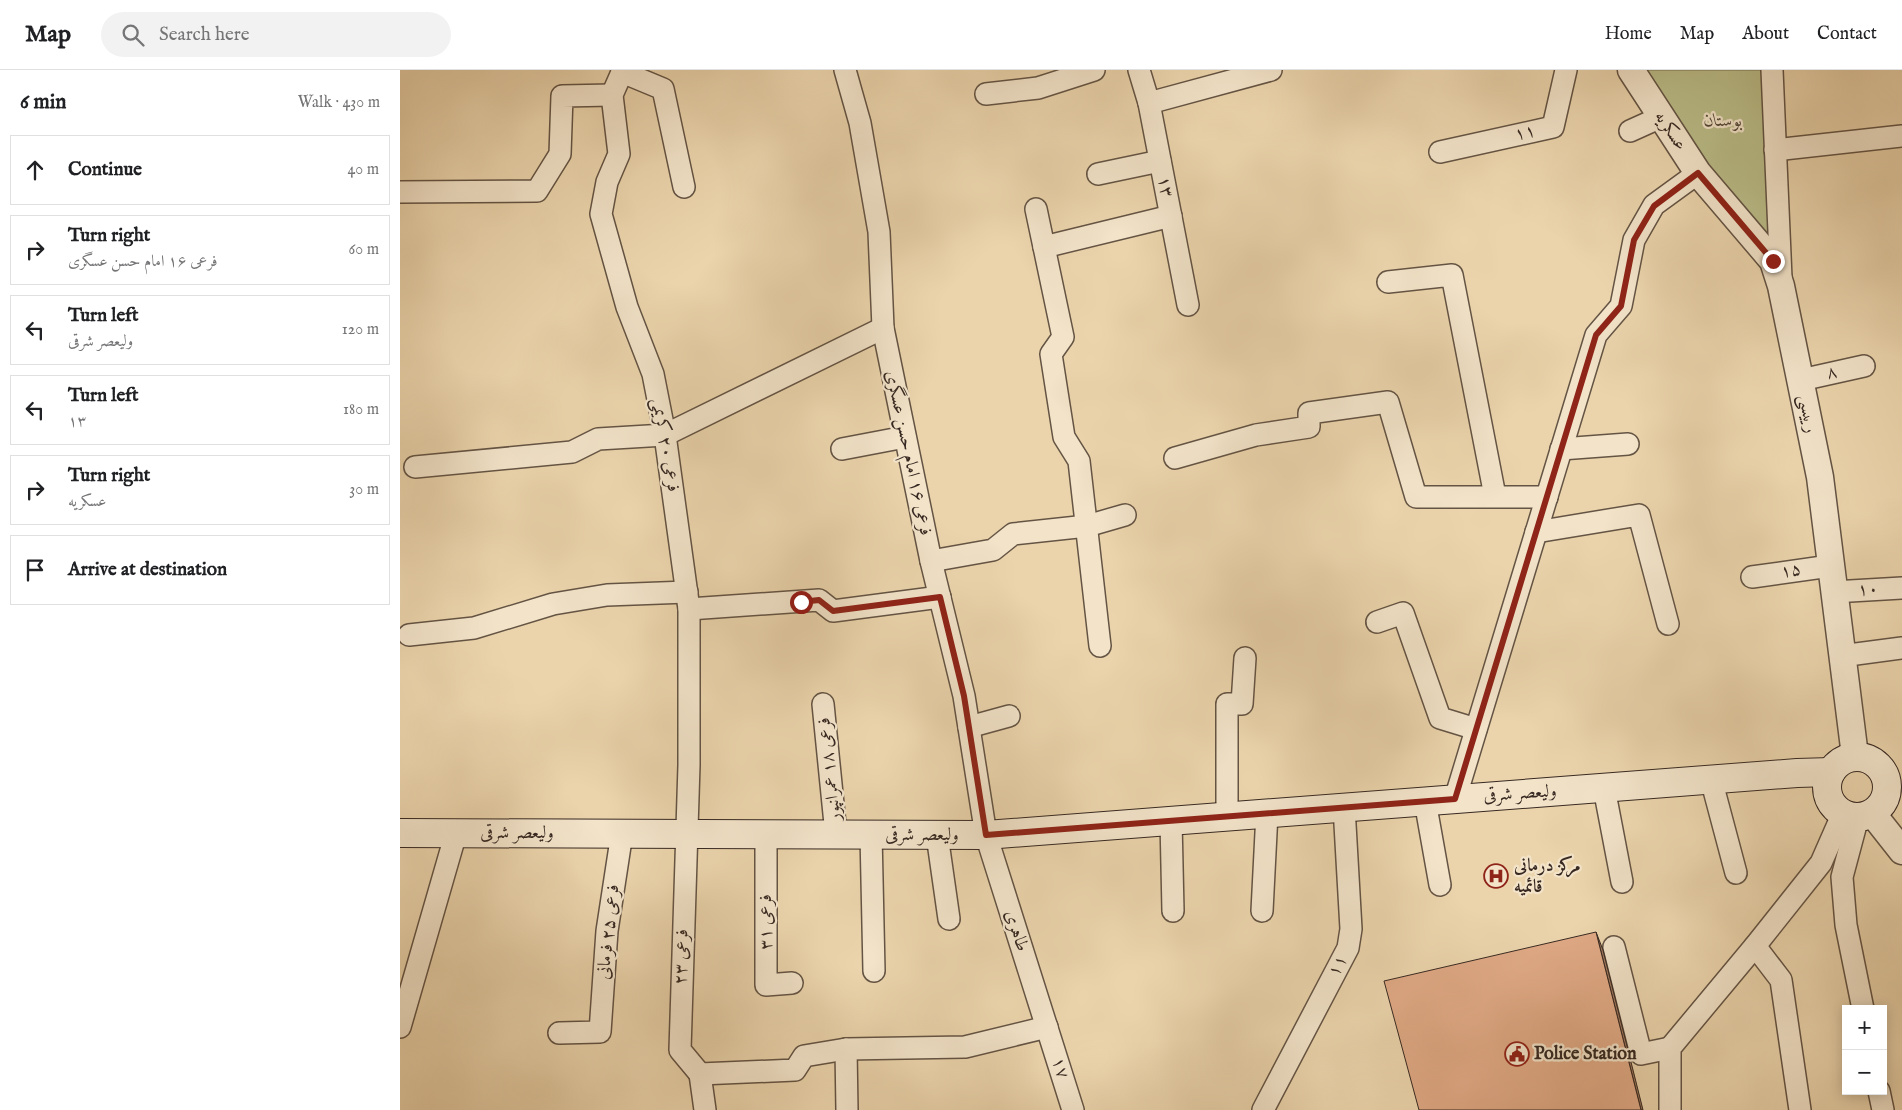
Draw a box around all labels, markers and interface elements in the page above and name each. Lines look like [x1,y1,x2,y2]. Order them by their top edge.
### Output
search box [101,12,451,57]
text: Map [25,19,71,50]
icon: search [119,21,147,49]
text: Search here [159,23,250,47]
text: Home [1605,23,1652,46]
text: Map [1680,23,1714,46]
text: About [1742,23,1789,46]
text: Contact [1817,23,1877,46]
text: 6 min [20,89,66,116]
text: Walk · 430 m [298,93,380,113]
street label: عسکریه [1648,107,1692,155]
park label: بوستان [1704,110,1743,133]
street label: ۱۱ [1512,119,1538,147]
icon: ahead [21,156,49,184]
text: Continue [68,158,142,182]
text: 40 m [347,160,379,180]
street label: ۱۳ [1152,174,1178,200]
text: Turn right [68,224,150,248]
icon: right [21,236,49,264]
text: 60 m [349,240,379,260]
route end [1762,250,1785,273]
text: فرعی ۱۶ امام حسن عسگری [68,252,218,272]
text: Turn left [68,304,139,328]
icon: left [21,316,49,344]
text: 120 m [342,320,379,340]
text: ولیعصر شرقی [68,332,133,352]
street label: ۸ [1824,361,1840,385]
street label: فرعی ۱۶ امام حسن عسگری [876,368,938,538]
text: Turn left [68,384,139,408]
street label: رییسی [1792,393,1822,435]
icon: left [21,396,49,424]
street label: فرعی ۲۰ کریمی [645,396,685,494]
text: 180 m [343,400,379,420]
text: ۱۳ [68,412,87,432]
text: Turn right [68,464,150,488]
icon: right [21,476,49,504]
text: 30 m [349,480,379,500]
text: عسکریه [68,492,106,512]
icon: arrive [21,556,49,584]
text: Arrive at destination [68,558,227,582]
street label: ۱۵ [1779,558,1803,584]
street label: ۱۰ [1857,578,1879,602]
route start [790,591,813,614]
street label: فرعی ۱۸ عمرانپور [813,716,847,824]
street label: ولیعصر شرقی [1483,780,1557,808]
street label: ولیعصر شرقی [480,822,554,845]
street label: ولیعصر شرقی [885,824,959,847]
place label: مرکز درمانی قائمیه [1513,855,1580,899]
hospital icon: مرکز درمانی قائمیه [1483,863,1509,889]
street label: فرعی ۲۵ فرمانی [593,883,625,981]
street label: فرعی ۳۱ [755,894,778,950]
street label: طاهری [999,907,1033,955]
street label: فرعی ۲۳ [670,929,694,985]
street label: ۱۱ [1323,951,1353,981]
map controls [1842,1005,1887,1095]
button: + [1842,1005,1887,1050]
public building icon: Police Station [1504,1041,1530,1067]
place label: Police Station [1534,1043,1637,1066]
button: − [1842,1050,1887,1095]
street label: ۱۷ [1046,1054,1074,1082]

